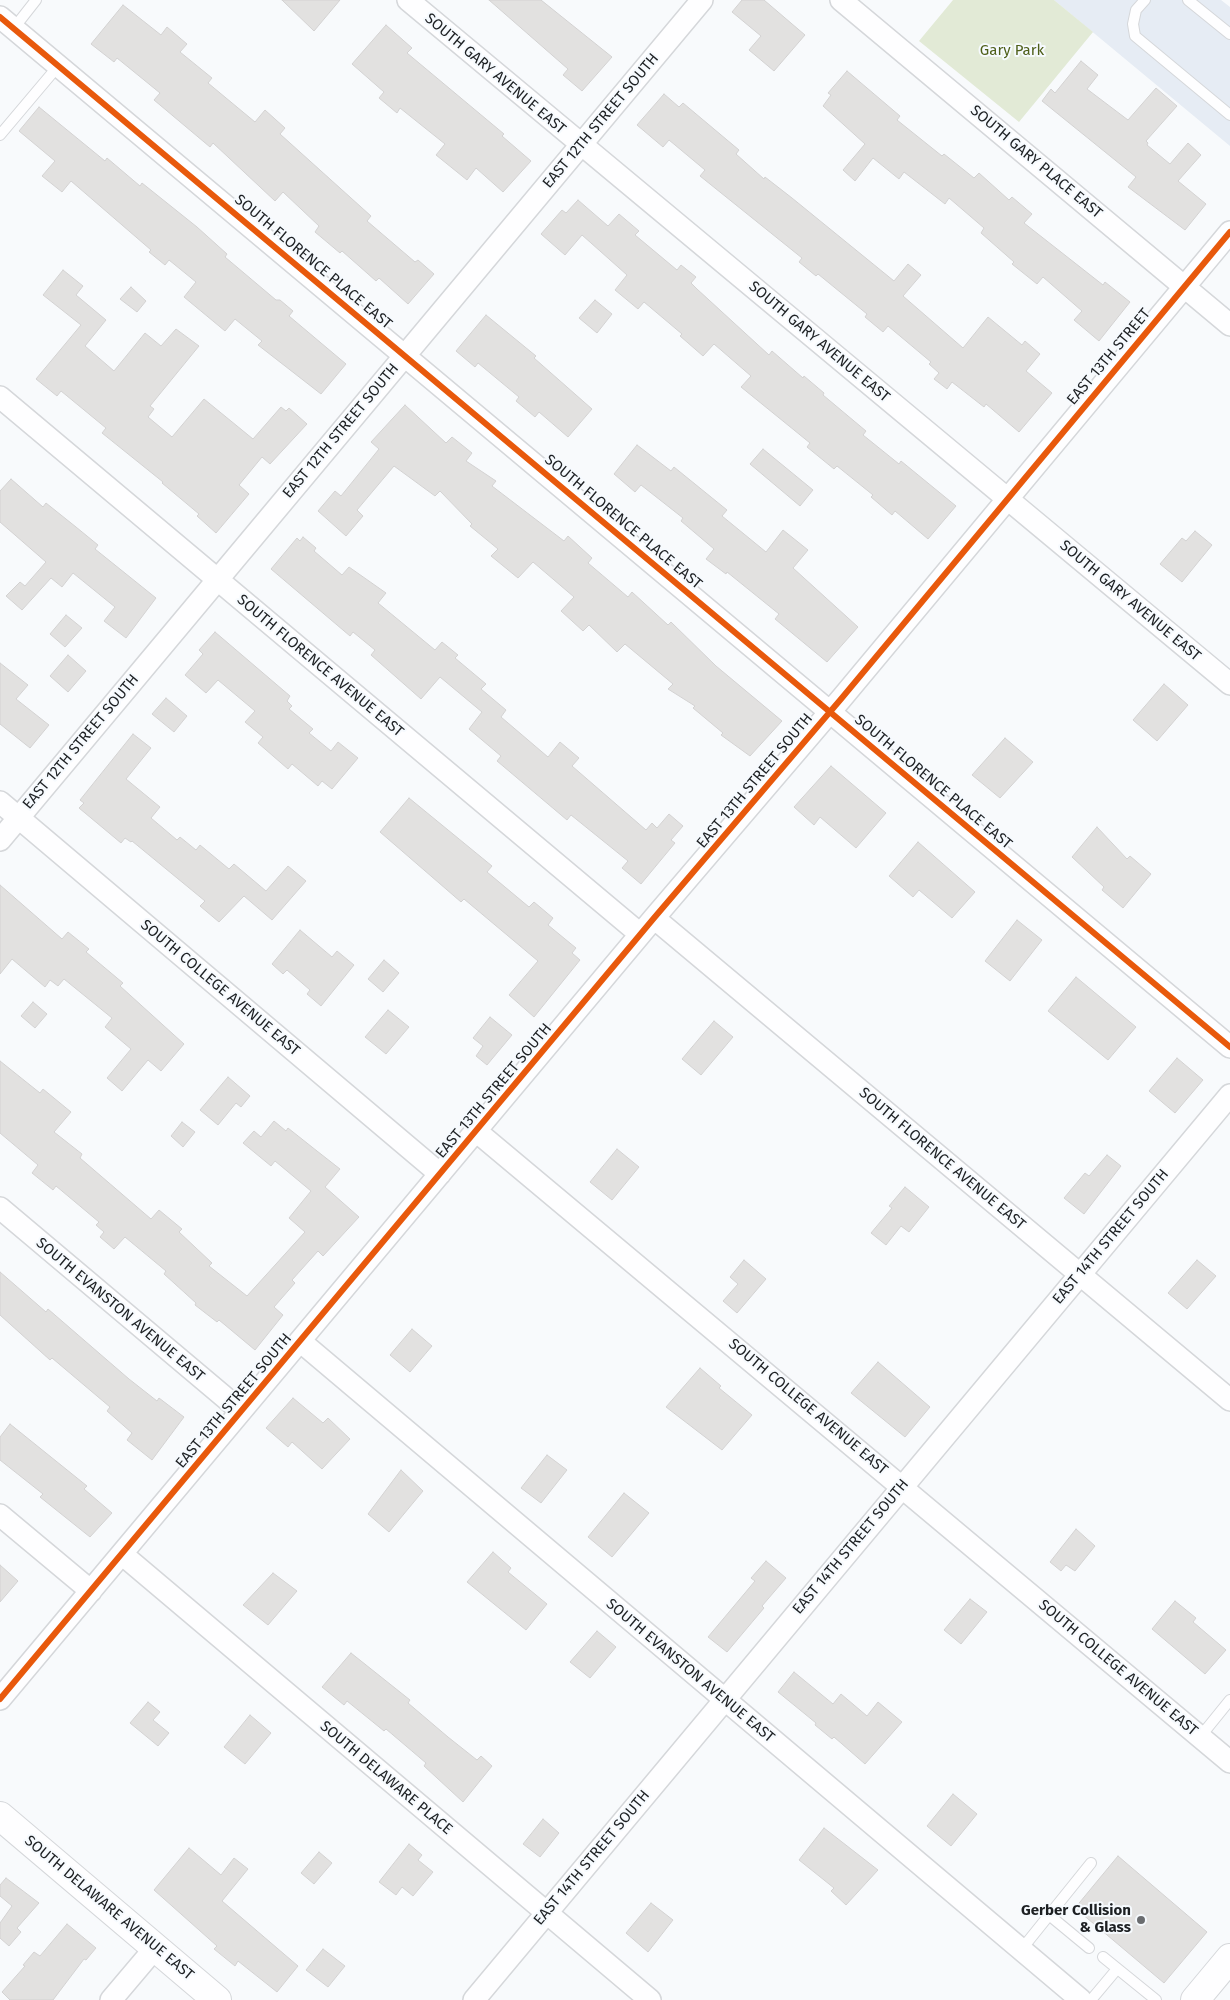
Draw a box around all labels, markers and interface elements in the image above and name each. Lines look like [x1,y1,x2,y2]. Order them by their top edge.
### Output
street label: SOUTH GARY AVENUE EAST [421,10,569,138]
park label: Gary Park [980,42,1044,60]
street label: EAST 12TH STREET SOUTH [539,50,663,192]
street label: SOUTH GARY PLACE EAST [966,102,1106,222]
street label: SOUTH FLORENCE PLACE EAST [231,191,395,333]
street label: SOUTH GARY AVENUE EAST [745,278,893,406]
street label: EAST 13TH STREET [1063,305,1155,409]
street label: EAST 12TH STREET SOUTH [279,360,403,502]
street label: SOUTH FLORENCE PLACE EAST [541,451,705,593]
street label: SOUTH GARY AVENUE EAST [1056,537,1204,665]
street label: SOUTH FLORENCE AVENUE EAST [233,591,407,741]
street label: EAST 12TH STREET SOUTH [19,671,143,813]
street label: EAST 13TH STREET SOUTH [693,710,817,852]
street label: SOUTH FLORENCE PLACE EAST [851,711,1015,853]
street label: SOUTH COLLEGE AVENUE EAST [137,916,303,1060]
street label: EAST 13TH STREET SOUTH [432,1020,556,1162]
street label: SOUTH FLORENCE AVENUE EAST [855,1084,1029,1234]
street label: EAST 14TH STREET SOUTH [1049,1166,1173,1308]
street label: SOUTH EVANSTON AVENUE EAST [32,1234,208,1386]
street label: EAST 13TH STREET SOUTH [172,1330,296,1472]
street label: SOUTH COLLEGE AVENUE EAST [725,1335,891,1479]
street label: EAST 14TH STREET SOUTH [789,1476,913,1618]
street label: SOUTH EVANSTON AVENUE EAST [602,1595,778,1747]
street label: SOUTH COLLEGE AVENUE EAST [1035,1596,1201,1740]
street label: SOUTH DELAWARE PLACE [316,1717,456,1839]
street label: EAST 14TH STREET SOUTH [530,1787,654,1929]
street label: SOUTH DELAWARE AVENUE EAST [21,1832,197,1984]
place label: Gerber Collision & Glass [1021,1902,1131,1937]
marker: Gerber Collision & Glass [1135,1914,1147,1926]

